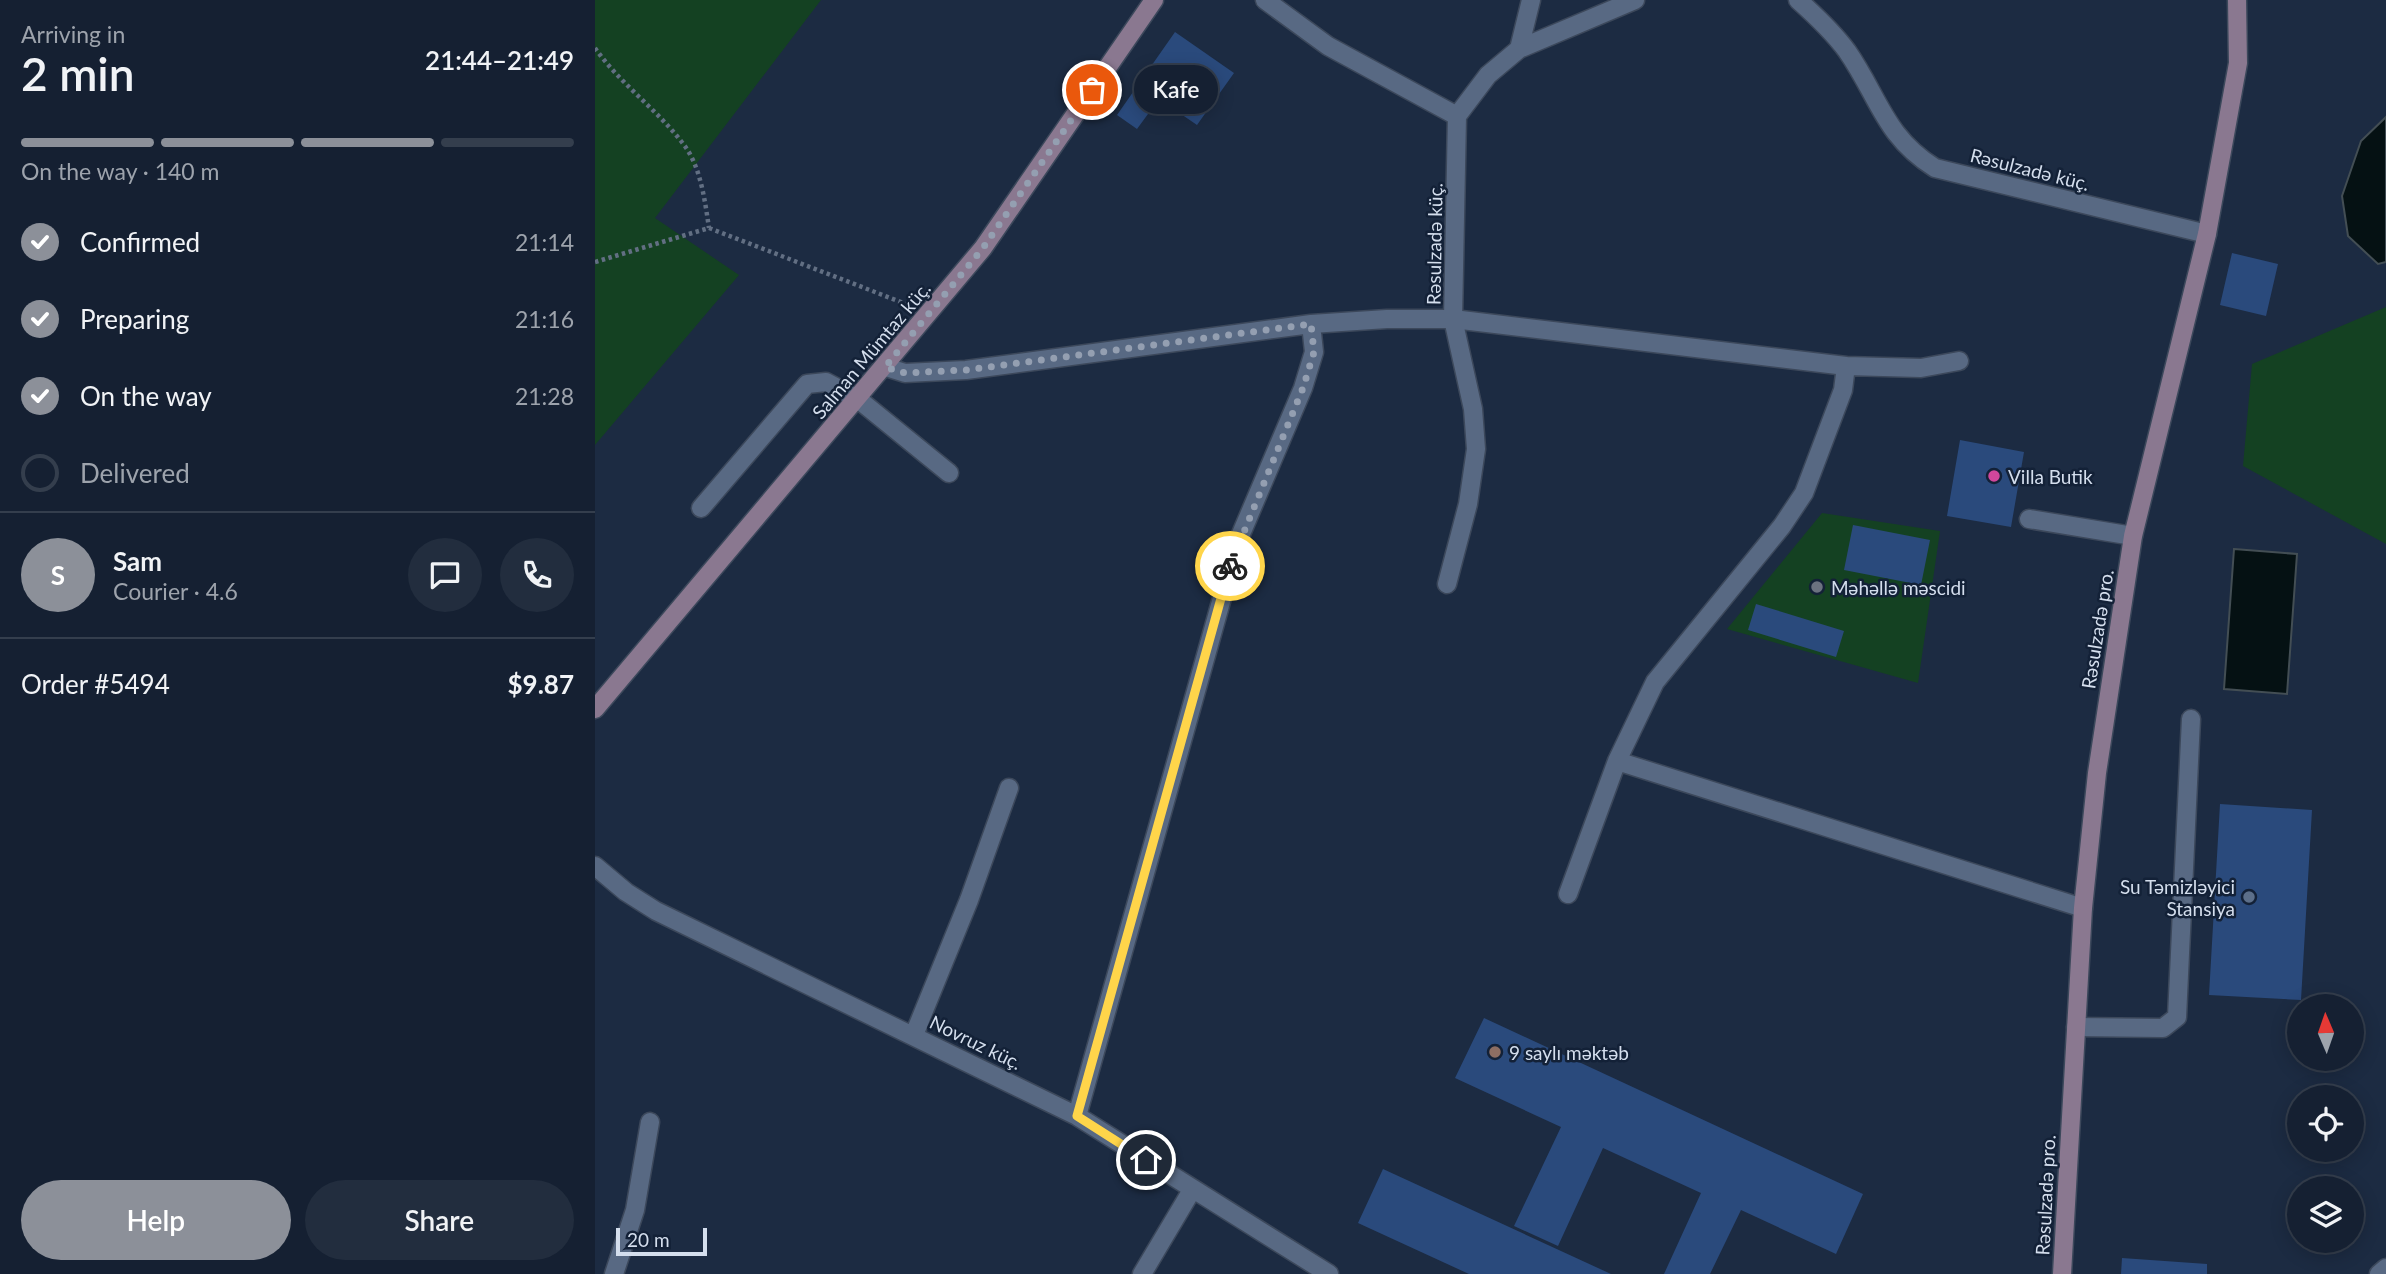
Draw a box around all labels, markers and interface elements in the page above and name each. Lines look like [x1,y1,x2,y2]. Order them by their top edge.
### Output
text: Arriving in [21,20,125,48]
text: 21:44–21:49 [425,44,574,76]
text: 2 min [21,46,135,101]
pin [1062,60,1122,120]
callout: Kafe [1134,66,1218,114]
icon: bag [1073,71,1111,109]
text: Kafe [1153,75,1199,103]
street label: Rəsulzadə küç. [1968,143,2092,195]
text: On the way · 140 m [21,157,220,185]
street label: Rəsulzadə küç. [1421,183,1447,305]
icon: check [21,223,59,261]
text: Confirmed [80,226,200,258]
text: 21:14 [515,228,574,256]
street label: Salman Mümtaz küç. [807,277,935,423]
icon: check [21,300,59,338]
text: Preparing [80,303,189,335]
text: 21:16 [515,305,574,333]
icon: check [21,377,59,415]
text: On the way [80,380,212,412]
text: 21:28 [515,382,574,410]
text: Delivered [80,457,190,489]
place label: Villa Butik [2008,465,2093,488]
marker: Villa Butik [1986,468,2002,484]
courier [1195,531,1265,601]
button: chat [408,538,482,612]
button: phone [500,538,574,612]
text: Sam [113,545,162,577]
icon: bike [1211,547,1249,585]
text: S [51,559,65,591]
street label: Rəsulzadə pro. [2076,568,2118,690]
place label: Məhəllə məscidi [1831,576,1966,599]
text: Courier · 4.6 [113,577,238,605]
marker: Məhəllə məscidi [1809,579,1825,595]
text: Order #5494 [21,668,170,700]
text: $9.87 [508,668,574,700]
place label: Su Təmizləyici Stansiya [2120,875,2235,920]
marker: Su Təmizləyici Stansiya [2241,889,2257,905]
north arrow [2287,994,2364,1071]
map controls [2287,994,2364,1253]
street label: Novruz küç. [926,1010,1026,1074]
place label: 9 saylı məktəb [1509,1041,1629,1064]
marker: 9 saylı məktəb [1487,1044,1503,1060]
button: locate [2287,1085,2364,1162]
pin [1116,1130,1176,1190]
street label: Rəsulzadə pro. [2030,1134,2060,1256]
icon: home [1127,1141,1165,1179]
button: layers [2287,1176,2364,1253]
button: Help [21,1180,291,1260]
button: Share [305,1180,574,1260]
scale bar [616,1225,707,1257]
text: 20 m [627,1228,670,1251]

